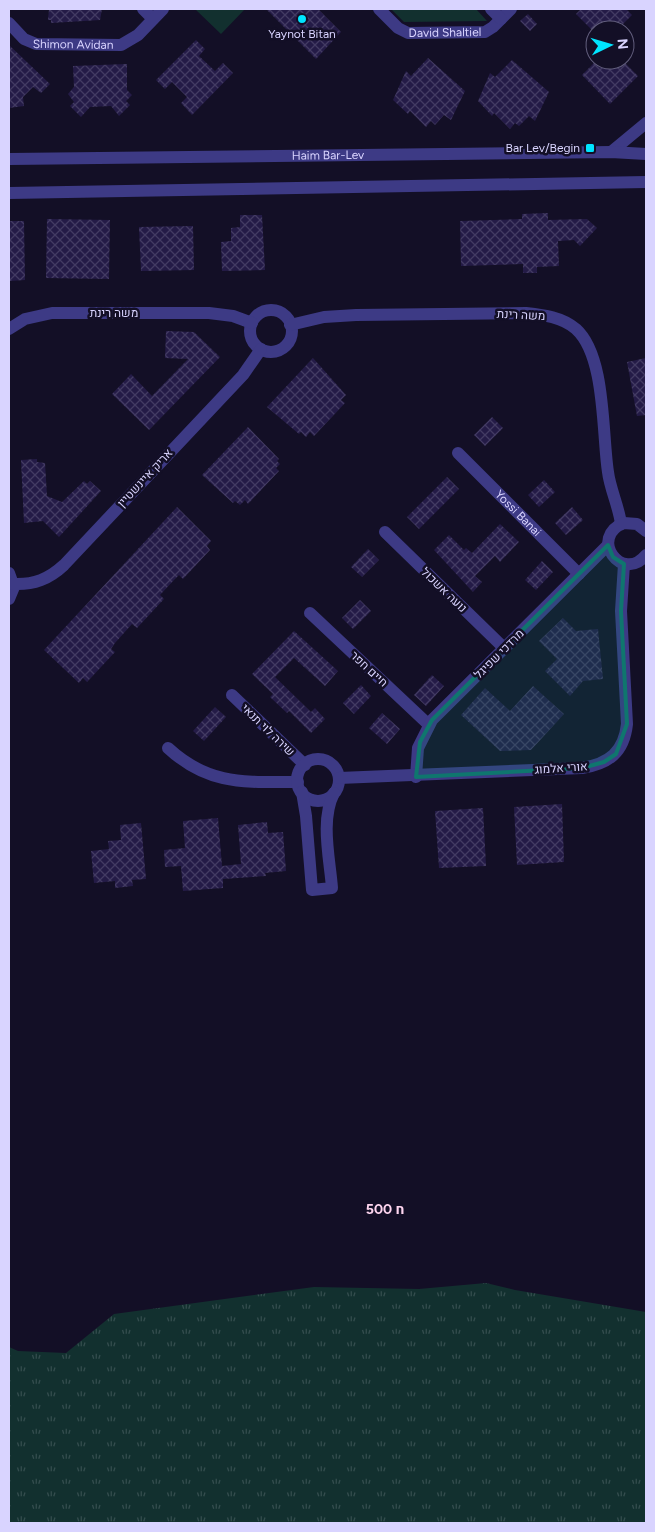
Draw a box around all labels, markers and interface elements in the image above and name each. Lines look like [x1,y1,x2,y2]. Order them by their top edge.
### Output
marker: Yaynot Bitan [296,13,308,25]
north arrow [585,20,635,70]
street label: David Shaltiel [408,25,481,40]
place label: Yaynot Bitan [268,27,336,41]
street label: Shimon Avidan [33,37,114,52]
text: N [614,38,631,50]
place label: Bar Lev/Begin [506,141,580,155]
marker: Bar Lev/Begin [584,142,596,154]
street label: Haim Bar-Lev [292,148,365,163]
street label: משה רינת [90,306,138,320]
street label: משה רינת [496,307,546,323]
street label: אריק איינשטיין [114,446,176,510]
street label: Yossi Banai [492,487,544,539]
street label: נועה אשכול [418,565,470,615]
street label: מרדכי שפיגל [471,626,527,682]
street label: חיים חפר [347,648,391,690]
street label: שירה לוי תנאי [238,701,298,759]
street label: אורי אלמוג [534,759,588,777]
district label: ח 500 [366,1201,404,1218]

